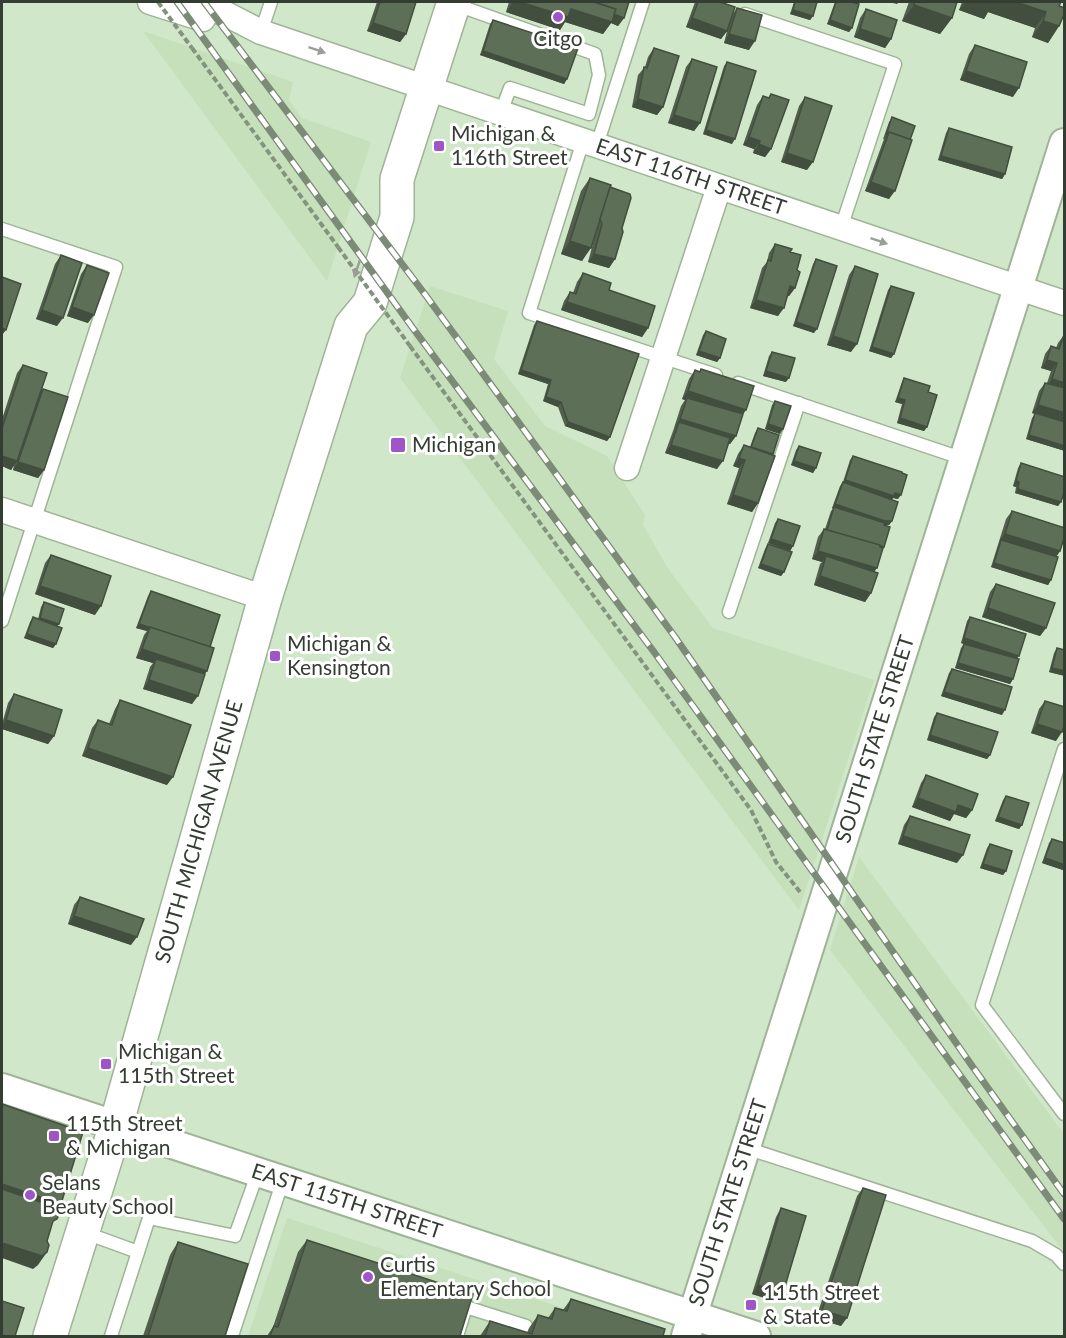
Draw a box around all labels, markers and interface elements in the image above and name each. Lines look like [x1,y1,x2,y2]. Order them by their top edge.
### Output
marker: Citgo [551,10,565,24]
place label: Citgo [533,25,583,50]
one-way arrow [308,46,326,56]
place label: Michigan & 116th Street [451,120,568,169]
street label: EAST 116TH STREET [593,132,790,220]
marker: Michigan & 116th Street [432,139,446,153]
one-way arrow [870,237,888,246]
one-way arrow [351,260,361,278]
place label: Michigan [412,431,496,456]
marker: Michigan [389,436,407,454]
place label: Michigan & Kensington [287,630,392,679]
street label: SOUTH STATE STREET [829,631,918,846]
marker: Michigan & Kensington [268,649,282,663]
street label: SOUTH MICHIGAN AVENUE [148,697,247,966]
place label: Michigan & 115th Street [118,1038,235,1087]
marker: Michigan & 115th Street [99,1057,113,1071]
street label: SOUTH STATE STREET [682,1095,772,1309]
place label: 115th Street & Michigan [66,1110,183,1159]
marker: 115th Street & Michigan [47,1129,61,1143]
street label: EAST 115TH STREET [249,1157,446,1243]
place label: Selans Beauty School [42,1169,174,1218]
marker: Selans Beauty School [23,1188,37,1202]
place label: Curtis Elementary School [380,1251,551,1300]
marker: Curtis Elementary School [361,1270,375,1284]
place label: 115th Street & State [763,1279,880,1328]
marker: 115th Street & State [744,1298,758,1312]

